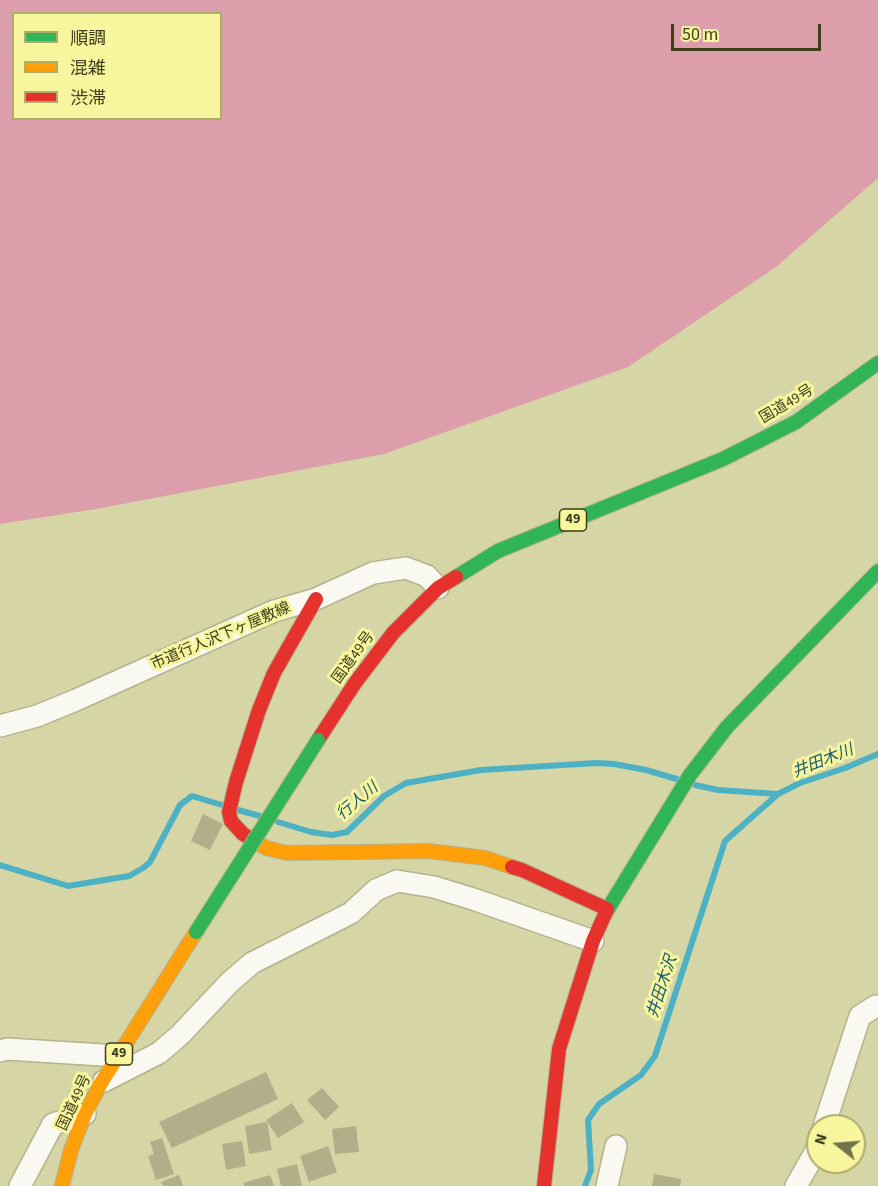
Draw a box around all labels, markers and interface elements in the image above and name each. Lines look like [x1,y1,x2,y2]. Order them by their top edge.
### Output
legend [12,12,222,120]
scale bar [674,12,824,50]
text: 50 m [682,22,718,47]
text: 順調 [70,26,106,51]
text: 混雑 [70,56,106,81]
text: 渋滞 [70,86,106,111]
street label: 国道49号 [757,382,817,428]
road number: 49 [560,509,586,531]
street label: 市道行人沢下ヶ屋敷線 [148,599,294,675]
street label: 国道49号 [329,628,379,688]
water label: 井田木川 [790,741,856,783]
water label: 行人川 [333,779,383,825]
water label: 井田木沢 [644,954,682,1020]
road number: 49 [106,1043,132,1065]
street label: 国道49号 [54,1072,96,1134]
north arrow [806,1114,866,1174]
text: N [809,1131,833,1148]

